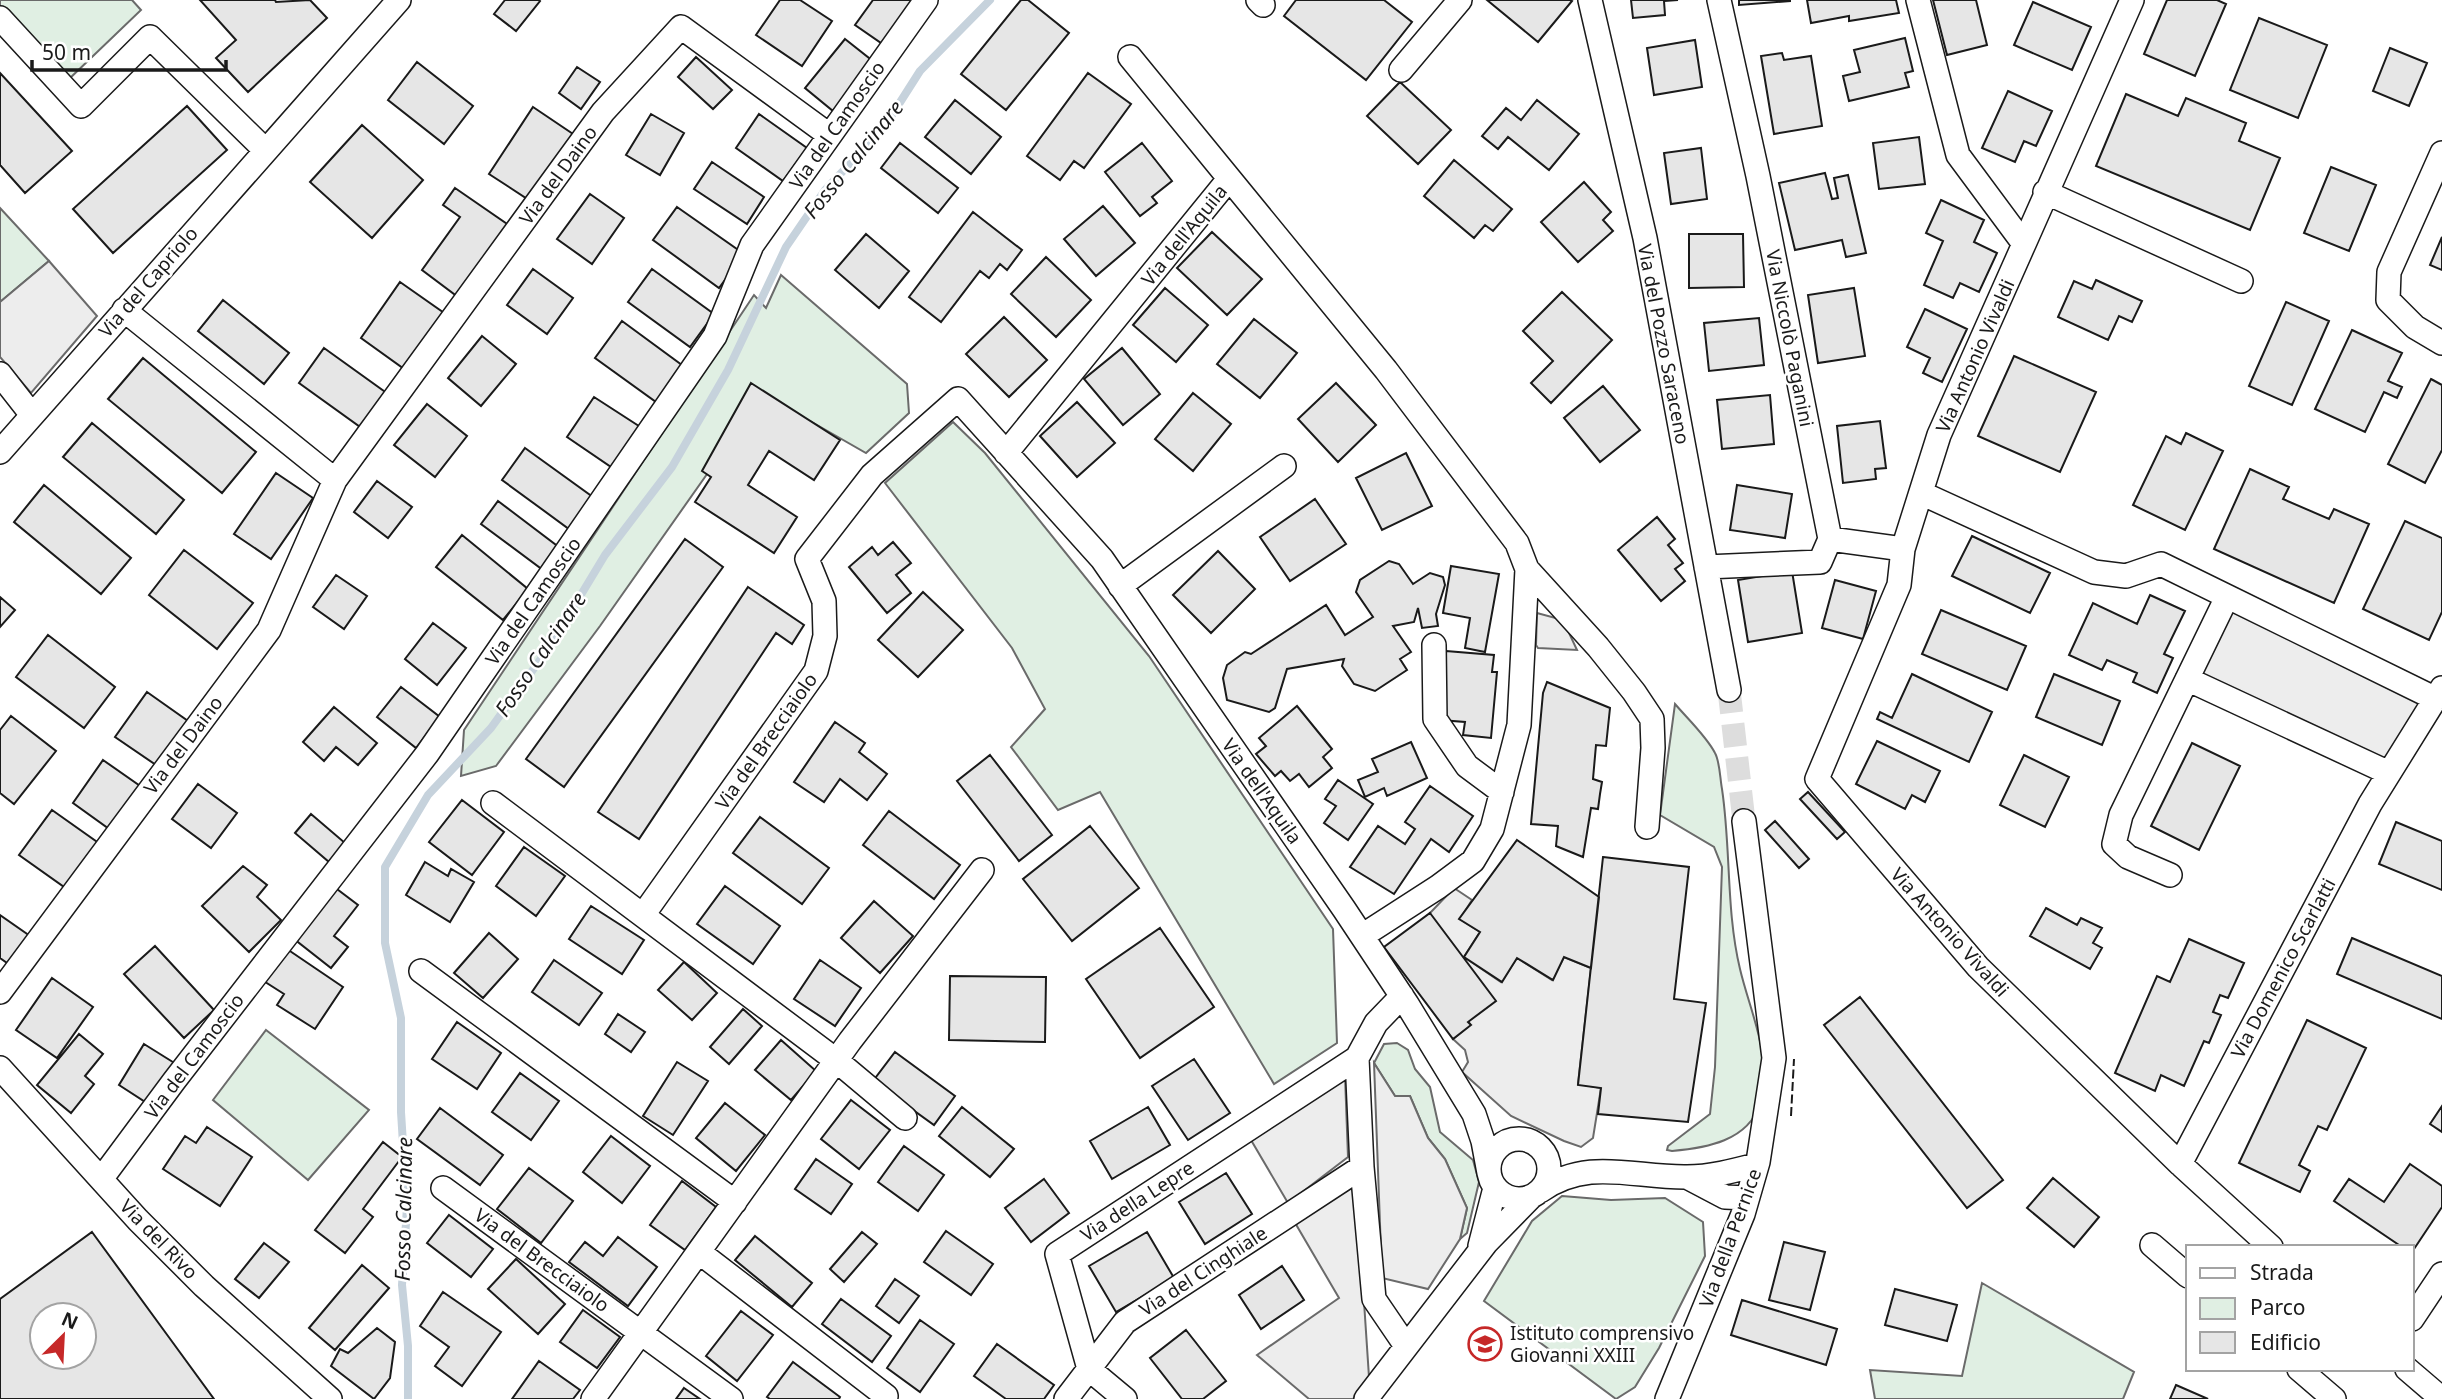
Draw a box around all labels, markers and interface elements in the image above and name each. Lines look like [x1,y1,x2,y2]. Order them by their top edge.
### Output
scale bar [32,28,226,72]
text: 50 m [42,38,91,66]
street label: Via del Camoscio [783,56,891,194]
water label: Fosso Calcinare [797,94,909,224]
street label: Via del Daino [513,120,603,230]
street label: Via dell'Aquila [1135,179,1233,291]
street label: Via del Capriolo [93,221,203,343]
street label: Via del Pozzo Saraceno [1632,242,1696,446]
street label: Via Niccolò Paganini [1760,247,1820,429]
street label: Via Antonio Vivaldi [1930,275,2020,437]
street label: Via del Camoscio [479,532,587,670]
water label: Fosso Calcinare [488,586,592,722]
street label: Via del Brecciaiolo [709,667,823,815]
street label: Via del Daino [137,691,229,799]
street label: Via dell'Aquila [1216,733,1308,849]
street label: Via Antonio Vivaldi [1885,862,2015,1002]
street label: Via Domenico Scarlatti [2225,874,2341,1062]
street label: Via del Camoscio [138,988,250,1124]
water label: Fosso Calcinare [388,1137,418,1281]
street label: Via della Lepre [1075,1155,1199,1247]
street label: Via della Pernice [1693,1165,1767,1311]
street label: Via del Rivo [114,1193,204,1285]
street label: Via del Brecciaiolo [469,1202,615,1318]
street label: Via del Cinghiale [1134,1220,1272,1322]
legend [2186,1245,2414,1371]
text: Strada [2250,1258,2314,1286]
text: Parco [2250,1293,2306,1321]
north arrow [28,1301,98,1371]
text: N [58,1305,82,1335]
place label: Istituto comprensivo Giovanni XXIII [1510,1320,1694,1368]
school or university icon: Istituto comprensivo Giovanni XXIII [1466,1325,1504,1363]
text: Edificio [2250,1328,2321,1356]

